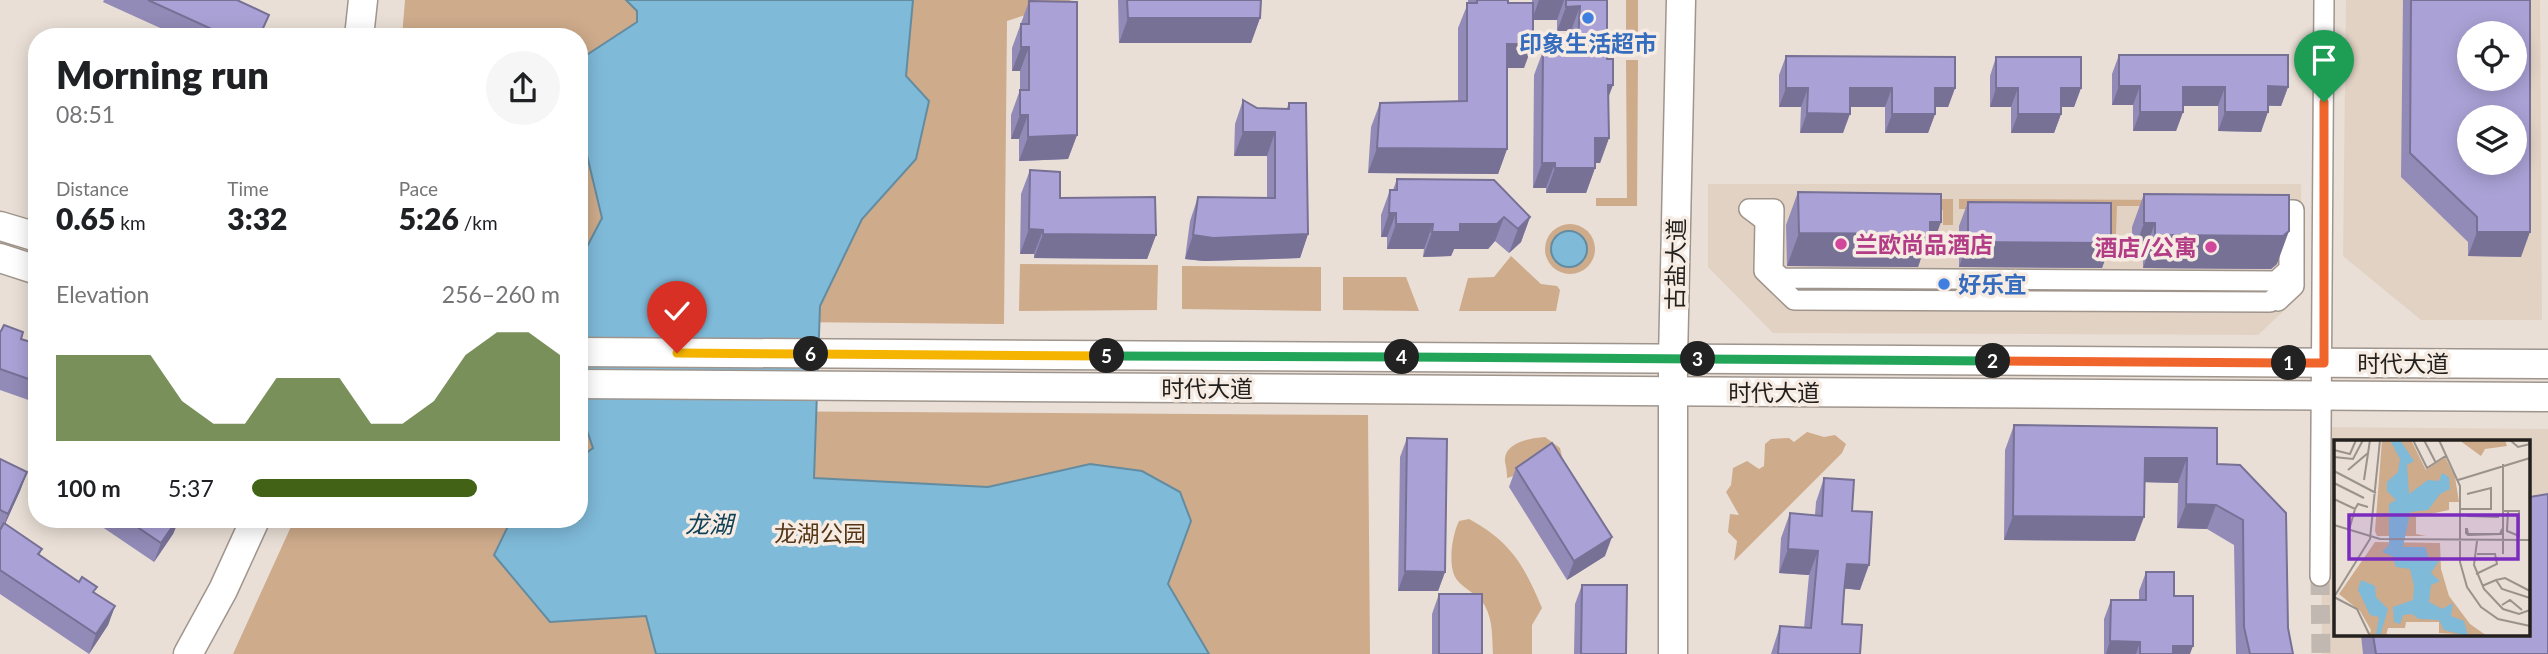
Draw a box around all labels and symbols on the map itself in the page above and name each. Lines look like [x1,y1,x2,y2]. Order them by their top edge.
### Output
marker: 印象生活超市 [1580,10,1596,26]
place label: 印象生活超市 [1519,29,1657,57]
pin [2294,30,2354,102]
street label: 古盐大道 [1660,218,1690,310]
place label: 兰欧尚品酒店 [1855,230,1993,258]
place label: 酒店/公寓 [2094,233,2197,261]
marker: 兰欧尚品酒店 [1833,236,1849,252]
marker: 酒店/公寓 [2203,239,2219,255]
place label: 好乐宜 [1958,270,2027,298]
marker: 好乐宜 [1936,276,1952,292]
pin [647,281,707,353]
pin: 6 [794,336,828,372]
pin: 5 [1090,338,1124,374]
pin: 4 [1384,340,1420,374]
pin: 3 [1680,342,1716,376]
pin: 2 [1976,344,2010,378]
pin: 1 [2272,346,2306,380]
street label: 时代大道 [2357,349,2449,377]
street label: 时代大道 [1161,374,1253,402]
street label: 时代大道 [1728,378,1820,406]
inset map [2334,440,2530,636]
water label: 龙湖 [685,509,737,538]
park label: 龙湖公园 [774,519,866,547]

